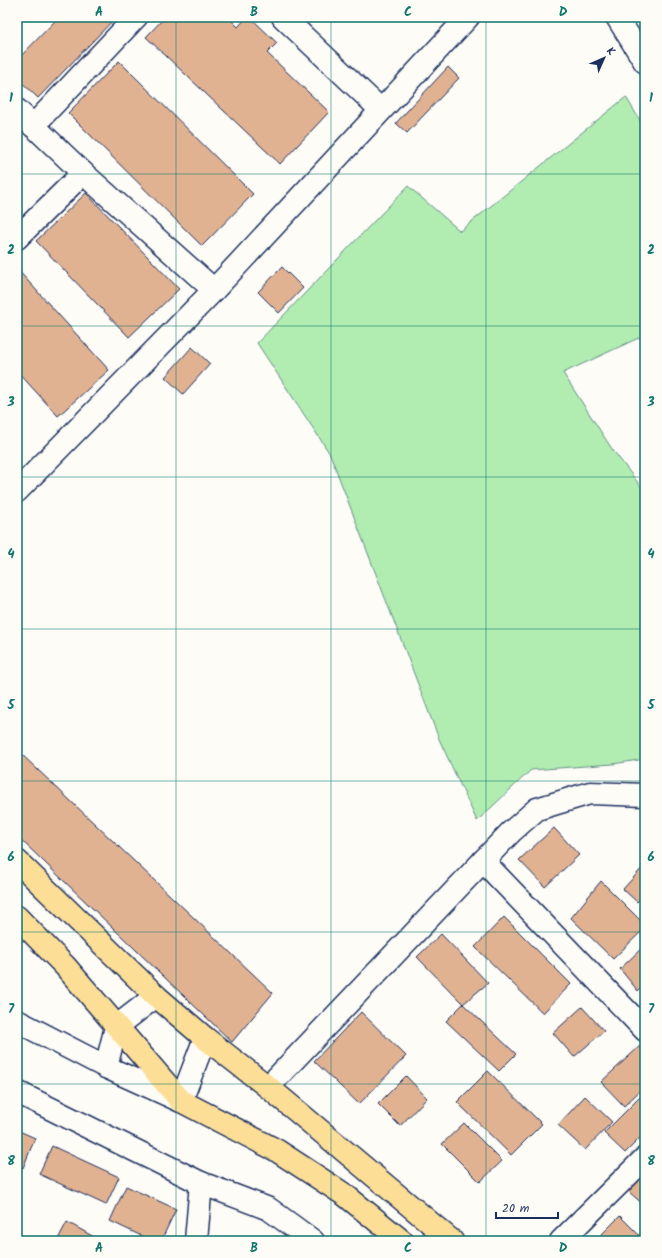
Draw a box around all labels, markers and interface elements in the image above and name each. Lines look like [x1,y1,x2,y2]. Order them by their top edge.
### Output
text: A [95,2,103,23]
text: B [250,2,258,23]
text: C [404,2,412,23]
text: D [559,2,568,23]
north arrow [584,38,624,78]
text: K [602,43,619,61]
text: 1 [9,88,13,109]
text: 1 [649,88,653,109]
text: 2 [7,240,15,261]
text: 2 [647,240,655,261]
text: 3 [6,392,15,413]
text: 3 [646,392,655,413]
text: 4 [7,544,15,565]
text: 4 [647,544,655,565]
text: 5 [7,695,16,716]
text: 5 [647,695,656,716]
text: 6 [7,847,15,868]
text: 6 [647,847,655,868]
text: 7 [8,999,15,1020]
text: 7 [648,999,655,1020]
text: 8 [7,1151,15,1172]
text: 8 [647,1151,655,1172]
scale bar [496,1194,558,1220]
text: 20 m [502,1199,530,1218]
text: A [95,1238,103,1258]
text: B [250,1238,258,1258]
text: C [404,1238,412,1258]
text: D [559,1238,568,1258]

